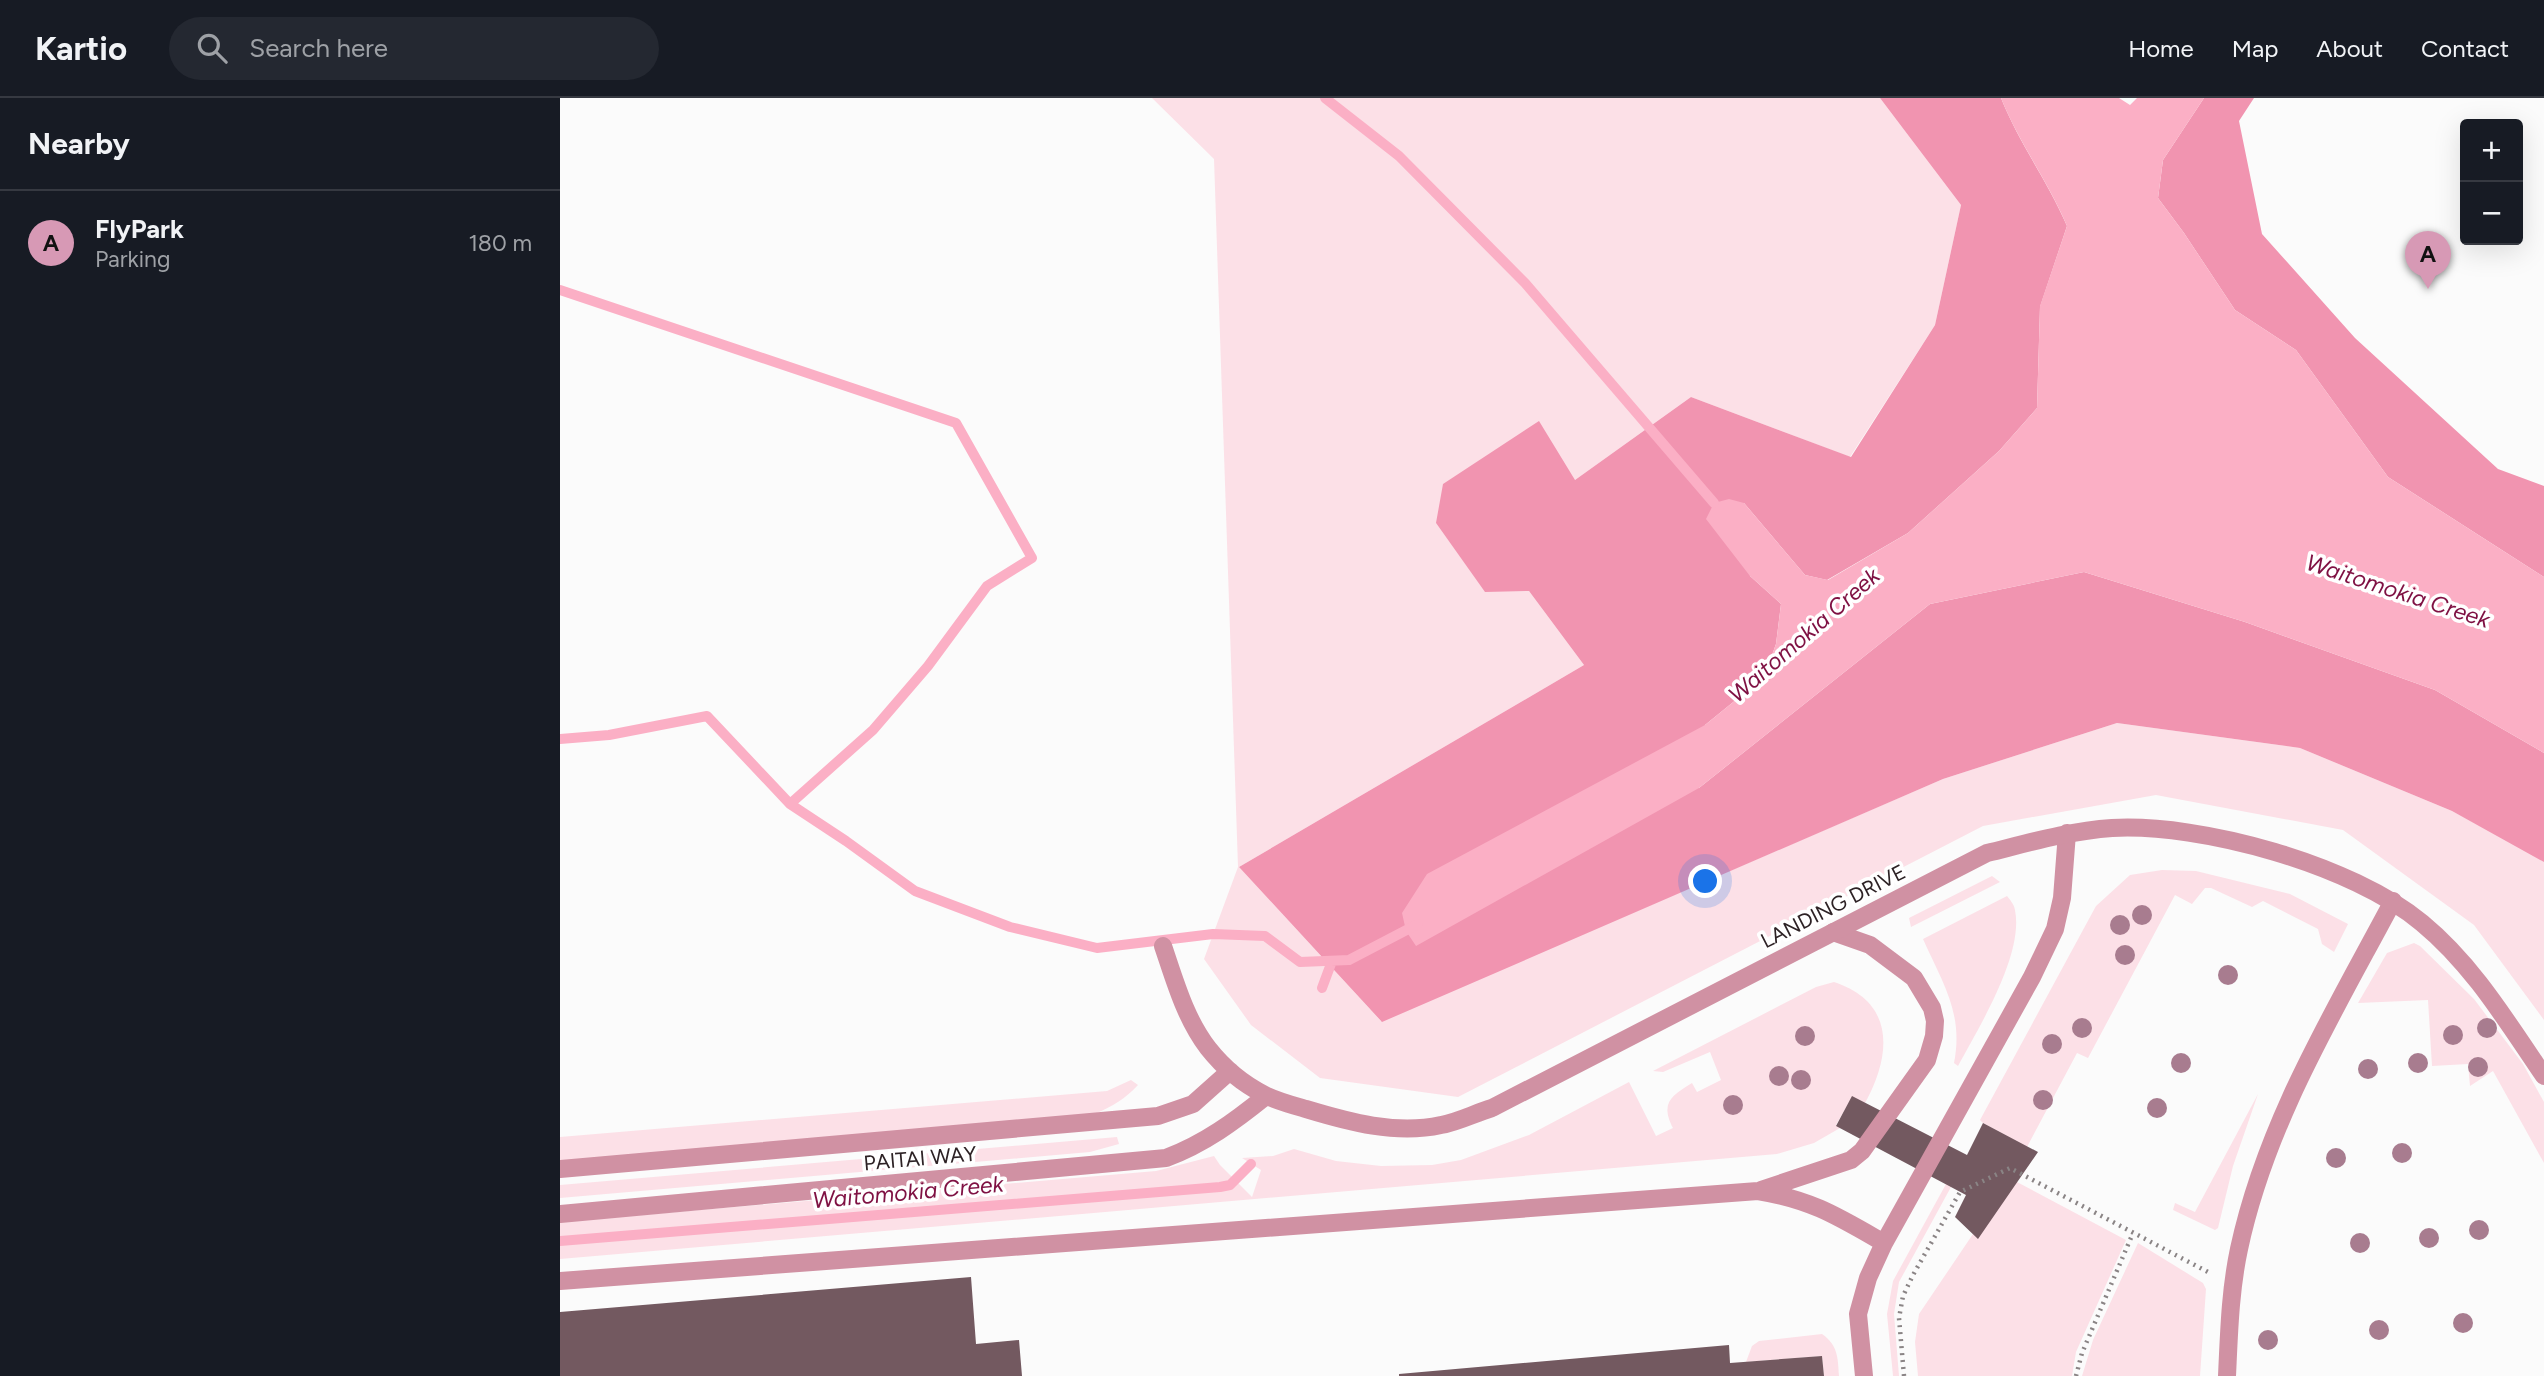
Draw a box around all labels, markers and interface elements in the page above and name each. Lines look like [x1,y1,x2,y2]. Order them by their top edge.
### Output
search box [169,17,659,80]
text: Kartio [35,29,127,68]
icon: search [193,29,231,67]
text: Search here [249,32,388,64]
text: Home [2128,34,2194,63]
text: Map [2232,34,2278,63]
text: About [2316,34,2383,63]
text: Contact [2421,34,2509,63]
map controls [2460,119,2523,245]
button: + [2460,119,2523,182]
text: Nearby [28,125,130,162]
button: − [2460,182,2523,245]
text: FlyPark [95,213,184,245]
text: A [43,229,59,257]
text: 180 m [468,229,532,257]
pin: A [2405,231,2451,289]
text: Parking [95,245,170,273]
water label: Waitomokia Creek [2303,548,2494,634]
water label: Waitomokia Creek [1723,561,1886,708]
street label: LANDING DRIVE [1756,859,1910,953]
your location [1688,864,1722,898]
street label: PAITAI WAY [862,1141,978,1175]
water label: Waitomokia Creek [811,1170,1005,1214]

